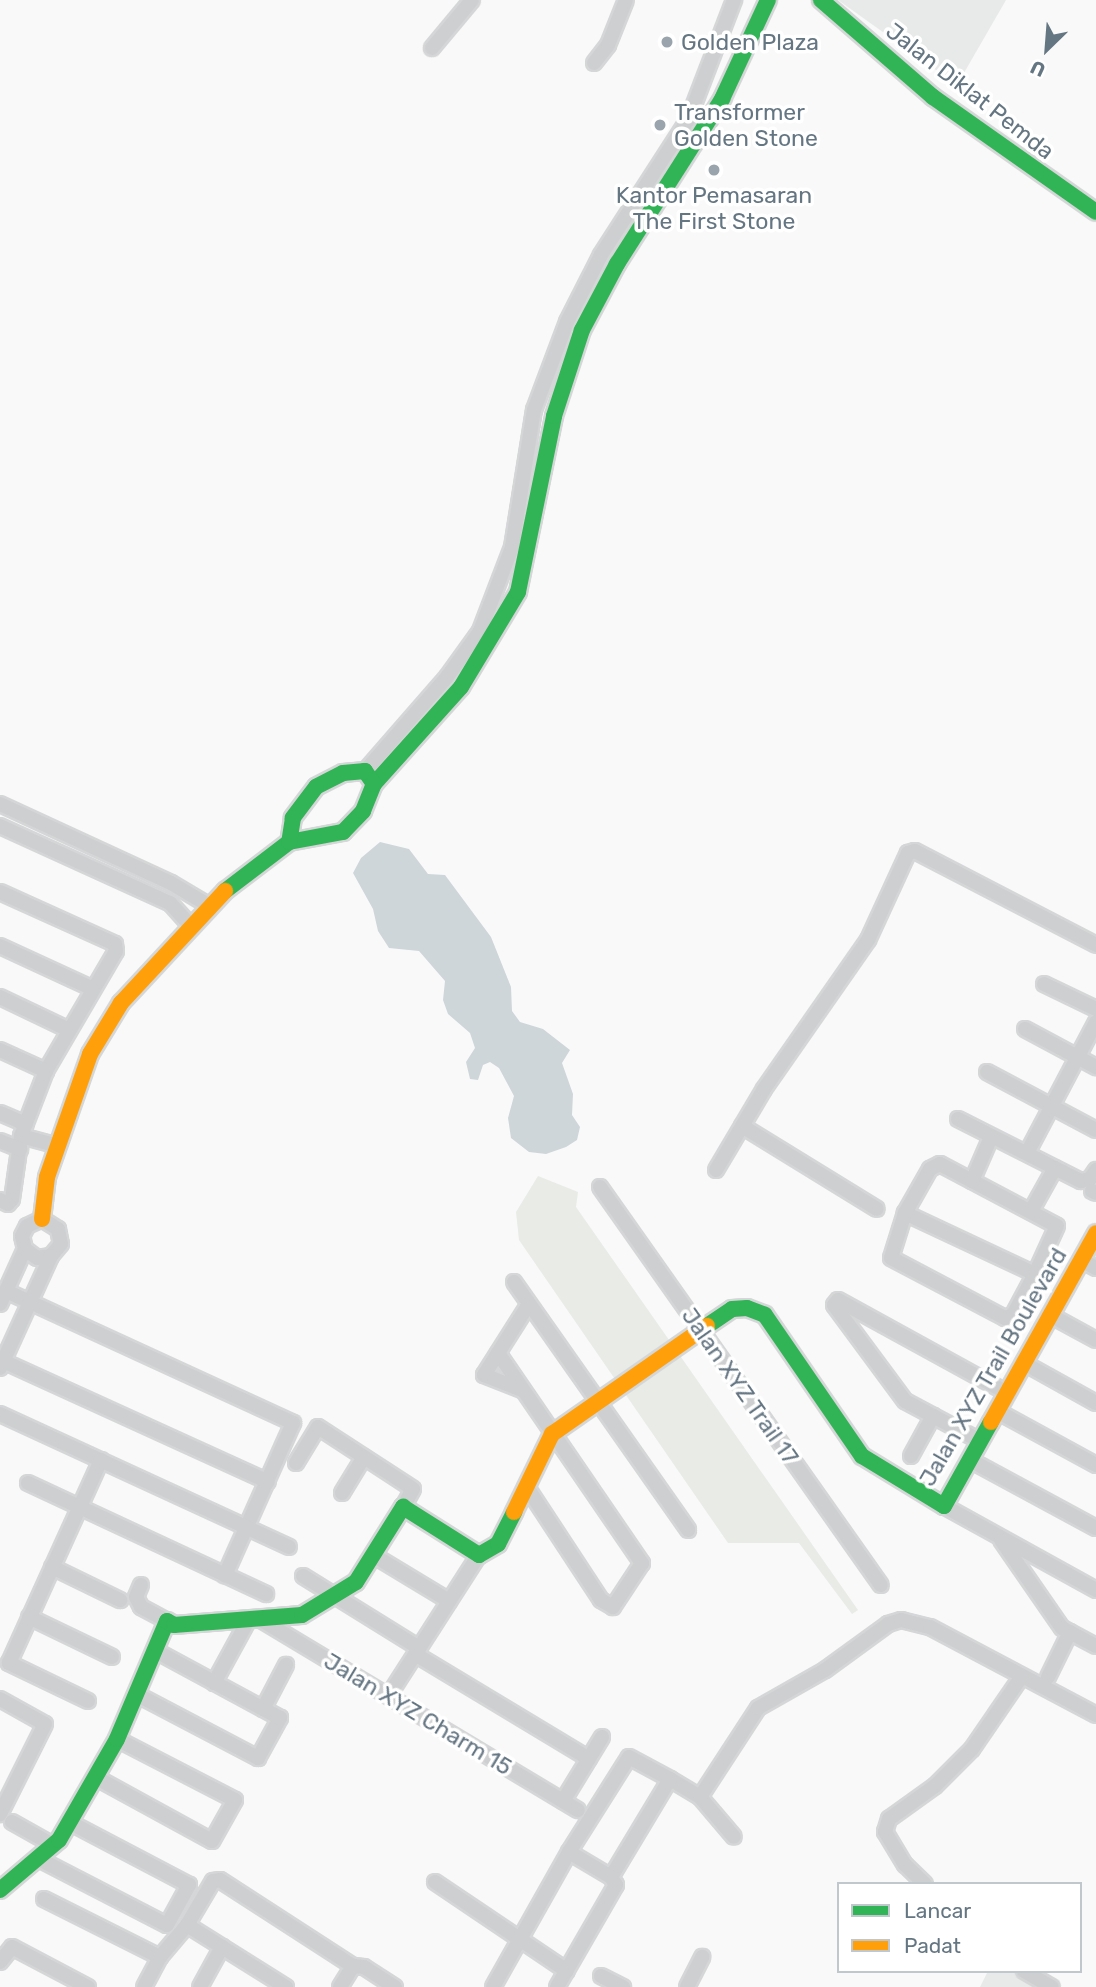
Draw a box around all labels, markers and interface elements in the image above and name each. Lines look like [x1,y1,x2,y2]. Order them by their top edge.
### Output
north arrow [1012,14,1082,84]
street label: Jalan Diklat Pemda [881,17,1059,165]
place label: Golden Plaza [681,28,819,56]
marker: Golden Plaza [659,34,675,50]
text: U [1027,55,1049,82]
place label: Transformer Golden Stone [674,98,818,152]
marker: Transformer Golden Stone [652,117,668,133]
marker: Kantor Pemasaran The First Stone [706,162,722,178]
place label: Kantor Pemasaran The First Stone [616,181,812,235]
street label: Jalan XYZ Trail Boulevard [913,1243,1073,1491]
street label: Jalan XYZ Trail 17 [676,1302,804,1470]
street label: Jalan XYZ Charm 15 [319,1647,517,1781]
legend [837,1882,1082,1973]
text: Lancar [904,1898,971,1923]
text: Padat [904,1933,961,1958]

